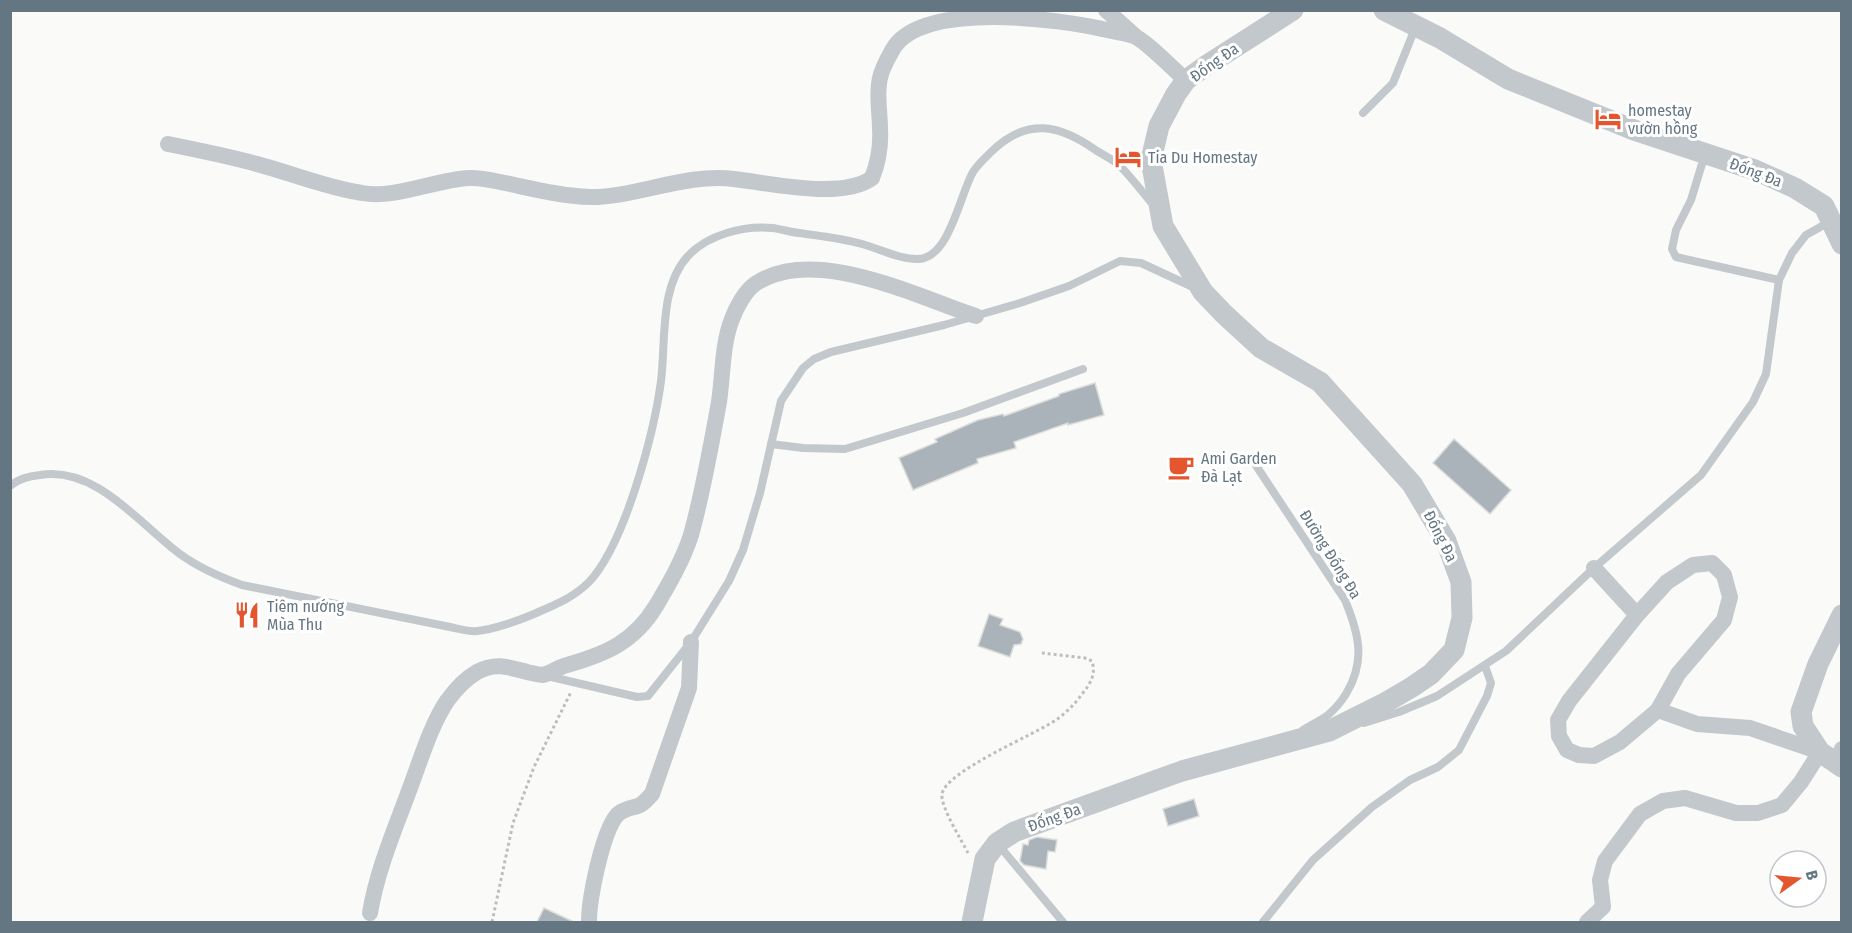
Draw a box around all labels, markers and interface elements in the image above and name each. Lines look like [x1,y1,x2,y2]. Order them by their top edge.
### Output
street label: Đống Đa [1186,38,1242,86]
place label: homestay vườn hồng [1628,101,1698,138]
hotel icon: homestay vườn hồng [1593,104,1623,134]
hotel icon: Tia Du Homestay [1113,142,1143,172]
place label: Tia Du Homestay [1148,148,1258,167]
street label: Đống Đa [1727,153,1785,191]
place label: Ami Garden Đà Lạt [1201,449,1277,486]
cafe icon: Ami Garden Đà Lạt [1166,452,1196,482]
street label: Đường Đống Đa [1296,506,1366,602]
street label: Đống Đa [1420,507,1462,565]
place label: Tiệm nướng Mùa Thu [267,597,344,634]
restaurant icon: Tiệm nướng Mùa Thu [232,600,262,630]
street label: Đống Đa [1025,798,1083,836]
north arrow [1768,849,1828,909]
text: B [1802,868,1822,882]

